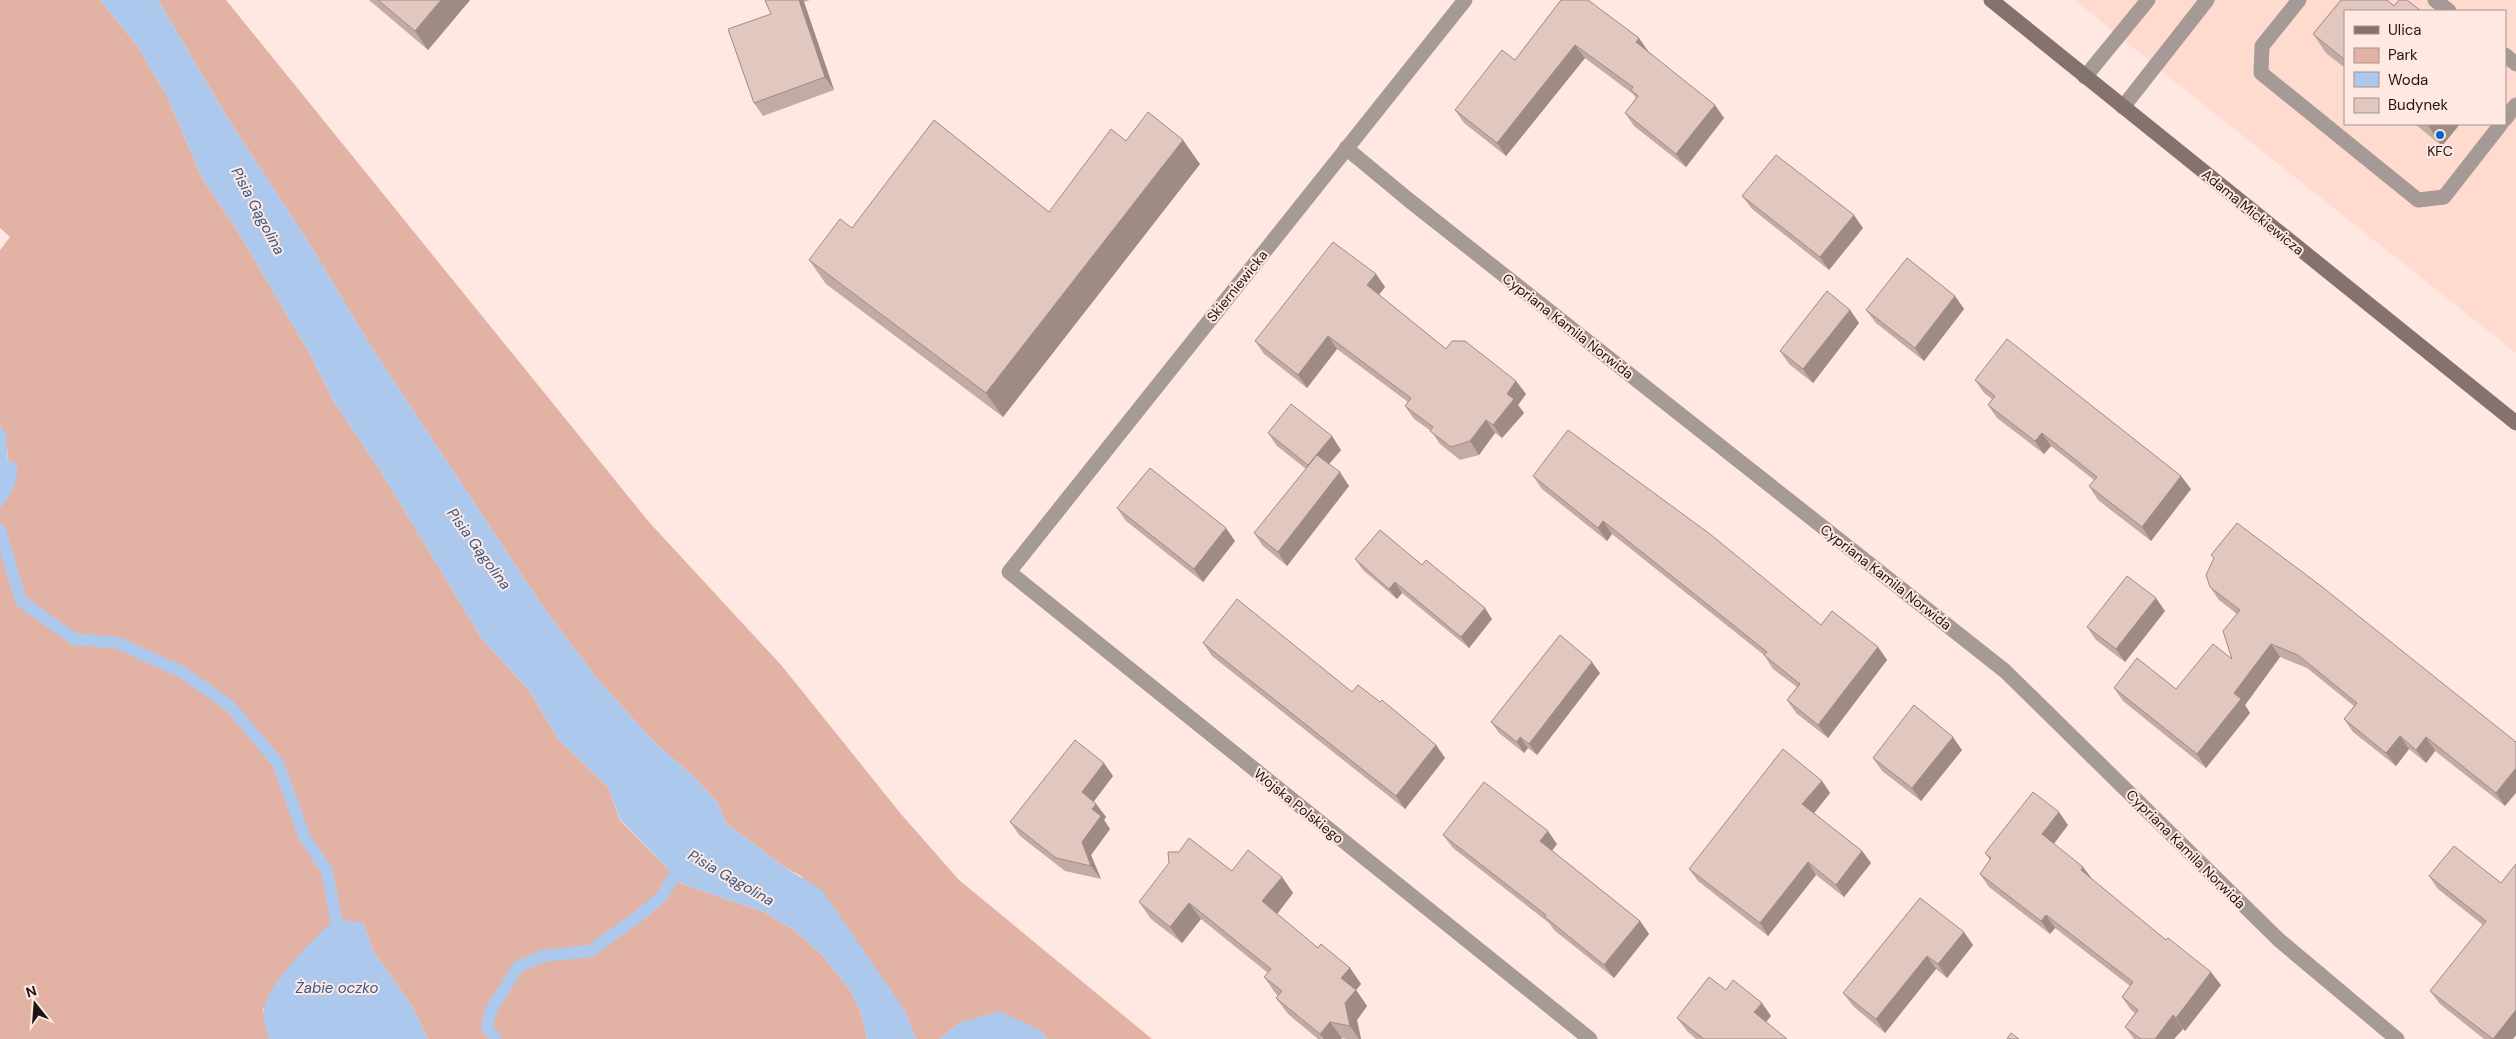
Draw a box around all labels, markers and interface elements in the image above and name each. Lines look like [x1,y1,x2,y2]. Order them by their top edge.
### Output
legend [2344,10,2506,125]
text: Ulica [2388,20,2422,40]
text: Park [2388,45,2418,65]
text: Woda [2388,70,2428,90]
text: Budynek [2388,95,2449,115]
marker: KFC [2434,129,2446,141]
place label: KFC [2427,142,2453,160]
water label: Pisia Gągolina [226,164,290,258]
street label: Adama Mickiewicza [2198,165,2308,259]
street label: Skierniewicka [1203,246,1271,326]
street label: Cypriana Kamila Norwida [1499,269,1637,383]
water label: Pisia Gągolina [443,504,515,594]
street label: Cypriana Kamila Norwida [1817,520,1955,634]
street label: Wojska Polskiego [1250,764,1348,848]
street label: Cypriana Kamila Norwida [2123,786,2249,912]
water label: Pisia Gągolina [684,845,778,911]
water label: Żabie oczko [296,978,379,998]
north arrow [10,979,60,1029]
text: N [24,981,39,1002]

